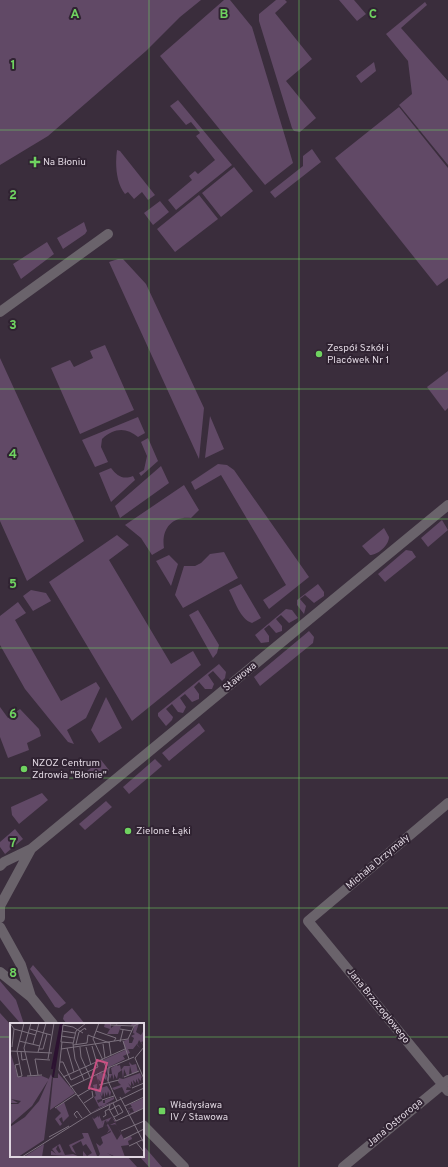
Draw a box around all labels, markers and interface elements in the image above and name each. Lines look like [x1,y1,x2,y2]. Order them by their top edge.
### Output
text: A [70,7,80,23]
text: B [220,7,229,23]
text: C [369,7,377,23]
text: 1 [10,58,16,74]
place label: Na Błoniu [43,156,86,169]
marker: Na Błoniu [30,157,40,167]
text: 2 [9,188,17,204]
text: 3 [9,318,17,334]
place label: Zespół Szkół i Placówek Nr 1 [327,342,389,367]
marker: Zespół Szkół i Placówek Nr 1 [314,349,324,359]
text: 4 [9,447,17,463]
text: 5 [9,577,17,593]
street label: Stawowa [221,659,259,695]
text: 6 [9,707,17,723]
place label: NZOZ Centrum Zdrowia "Błonie" [32,757,107,782]
marker: NZOZ Centrum Zdrowia "Błonie" [19,764,29,774]
place label: Zielone Łąki [136,825,191,838]
marker: Zielone Łąki [123,826,133,836]
street label: Michała Drzymały [343,831,413,893]
text: 7 [10,836,17,852]
text: 8 [9,966,17,982]
street label: Jana Brzozogłowego [344,966,413,1047]
inset map [10,1023,144,1157]
street label: Jana Ostroroga [365,1096,425,1150]
place label: Władysława IV / Stawowa [170,1099,228,1124]
marker: Władysława IV / Stawowa [157,1106,167,1116]

